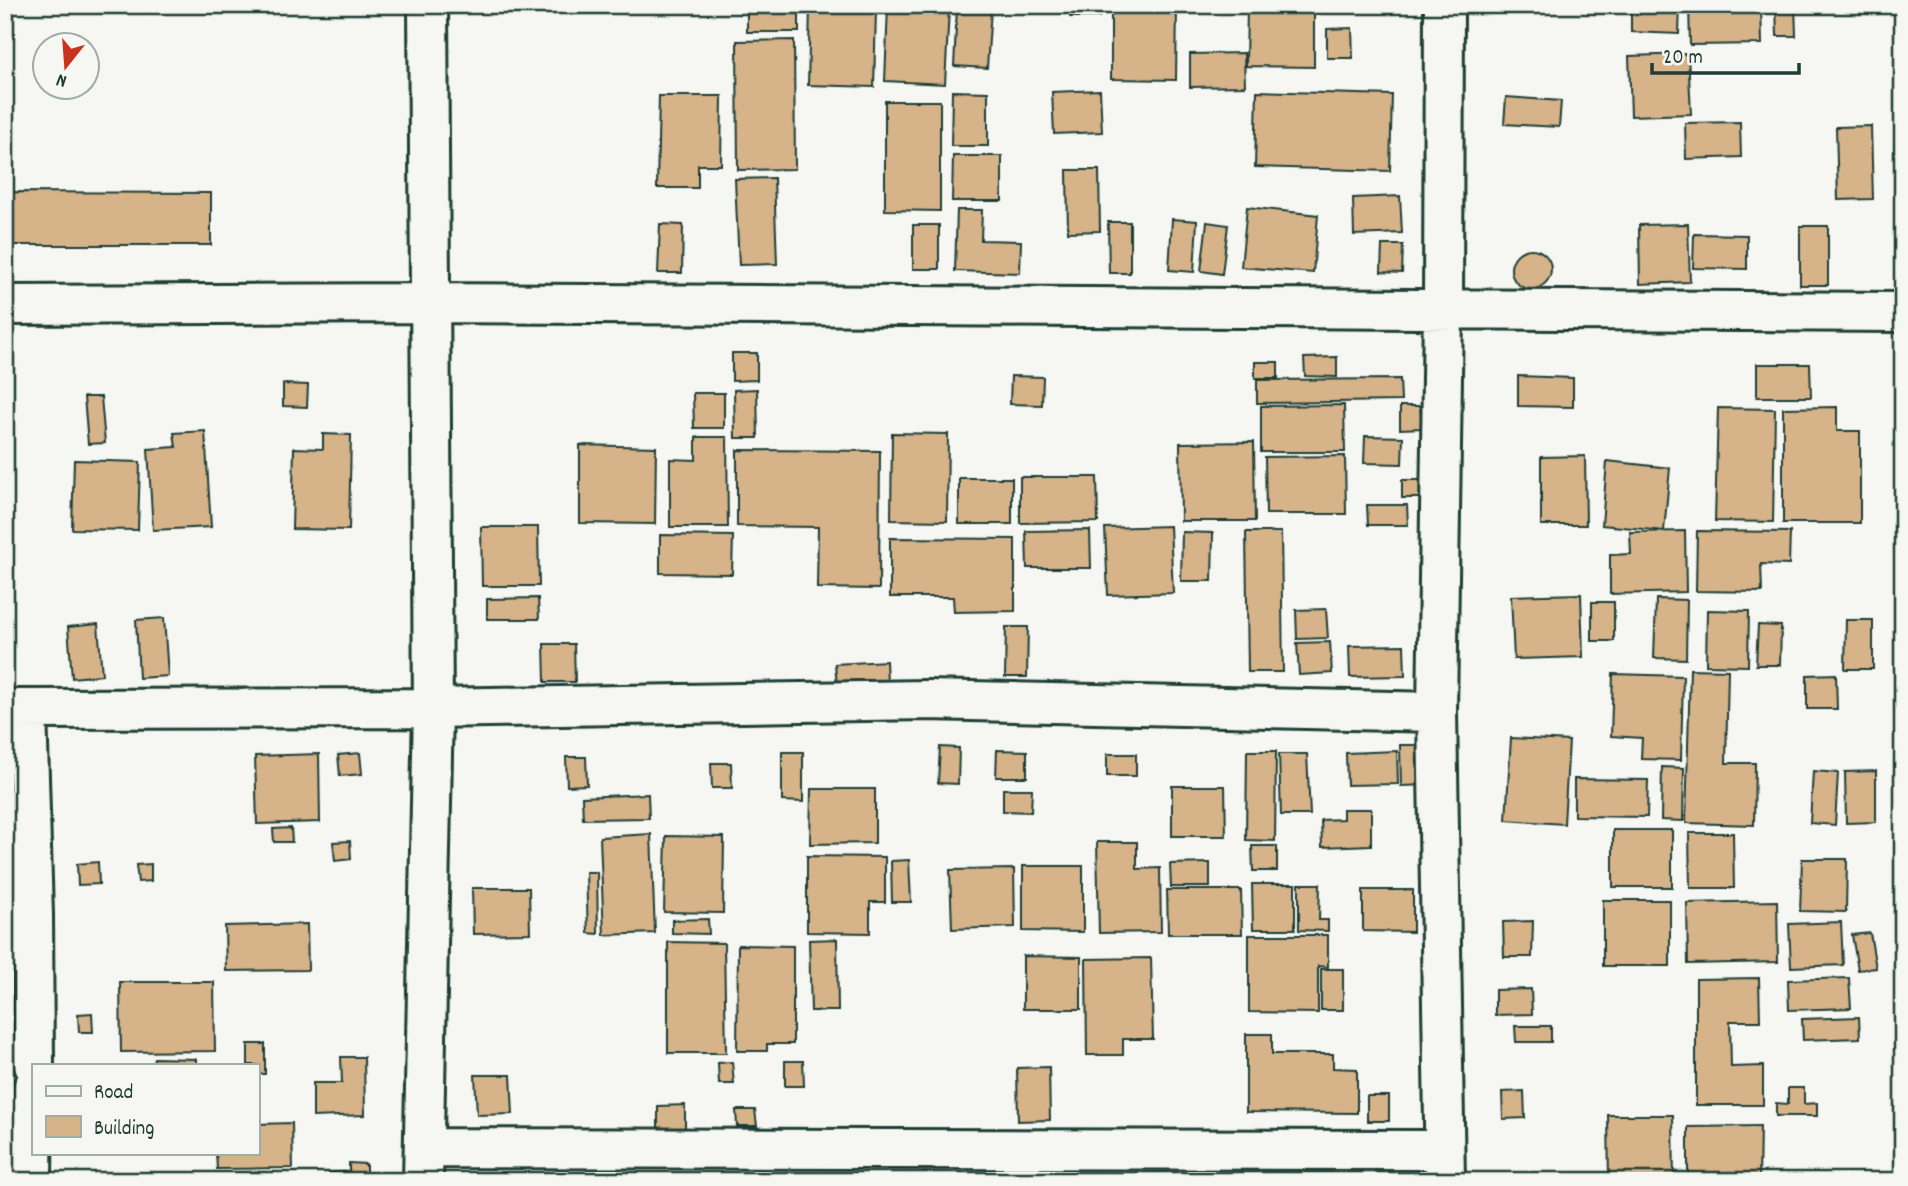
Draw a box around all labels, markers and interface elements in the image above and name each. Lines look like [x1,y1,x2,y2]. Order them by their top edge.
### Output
north arrow [32,32,102,102]
scale bar [1652,32,1800,76]
text: 20 m [1663,44,1703,74]
text: N [54,65,70,93]
legend [32,1064,259,1154]
text: Road [94,1079,133,1109]
text: Building [94,1115,154,1145]

